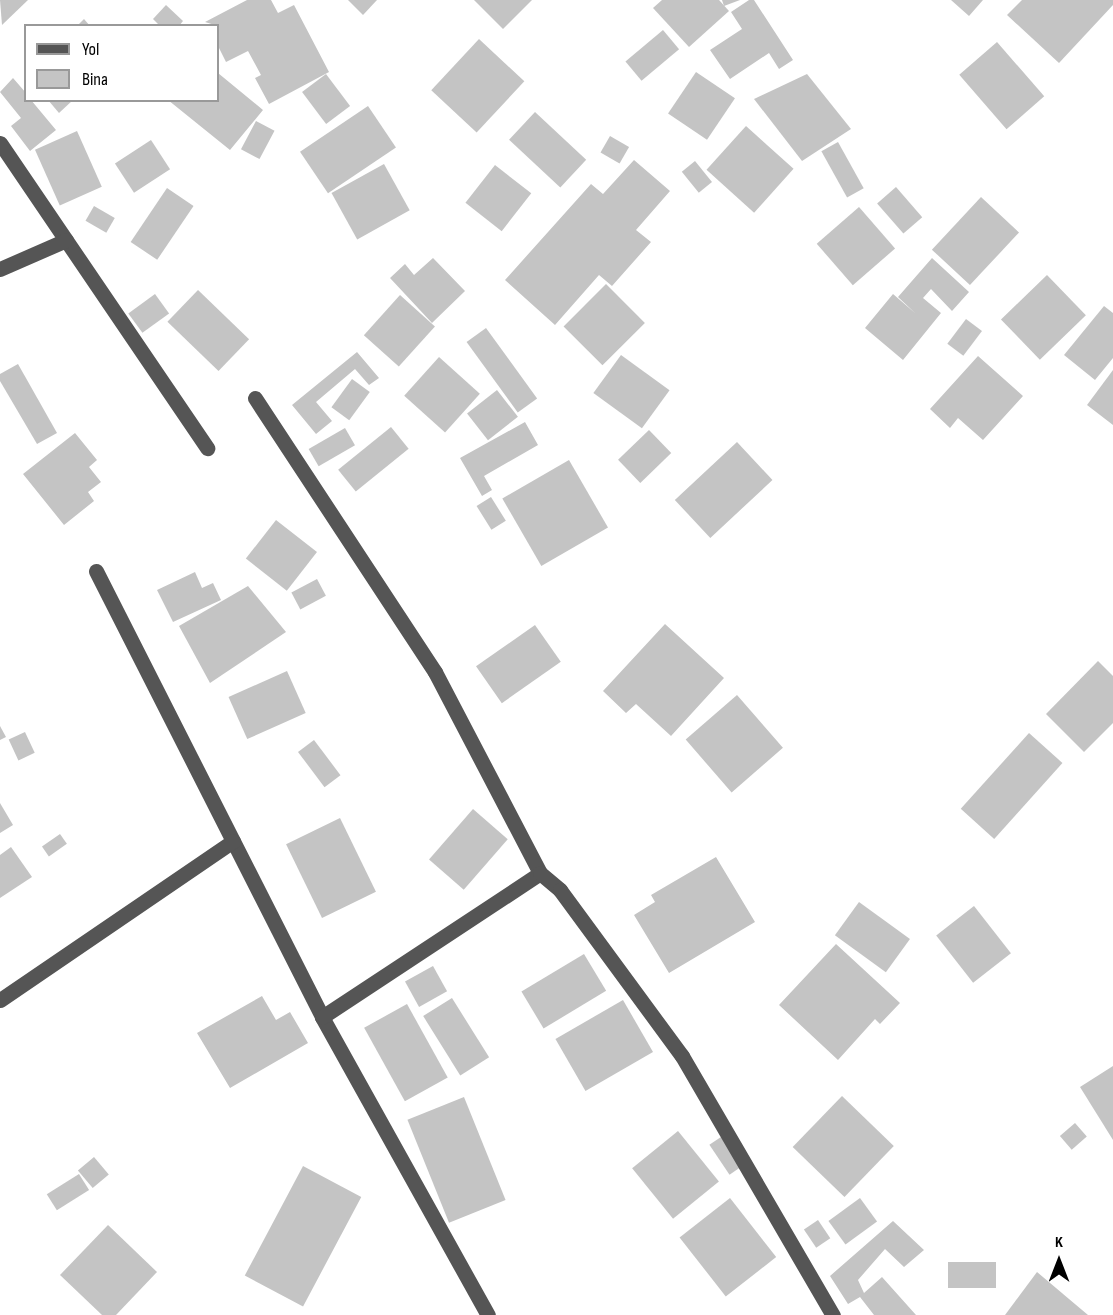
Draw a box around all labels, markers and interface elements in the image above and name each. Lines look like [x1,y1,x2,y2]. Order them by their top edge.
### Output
legend [24,24,219,102]
text: Yol [82,39,99,60]
text: Bina [82,69,108,90]
north arrow [1029,1231,1089,1291]
text: K [1055,1233,1063,1252]

